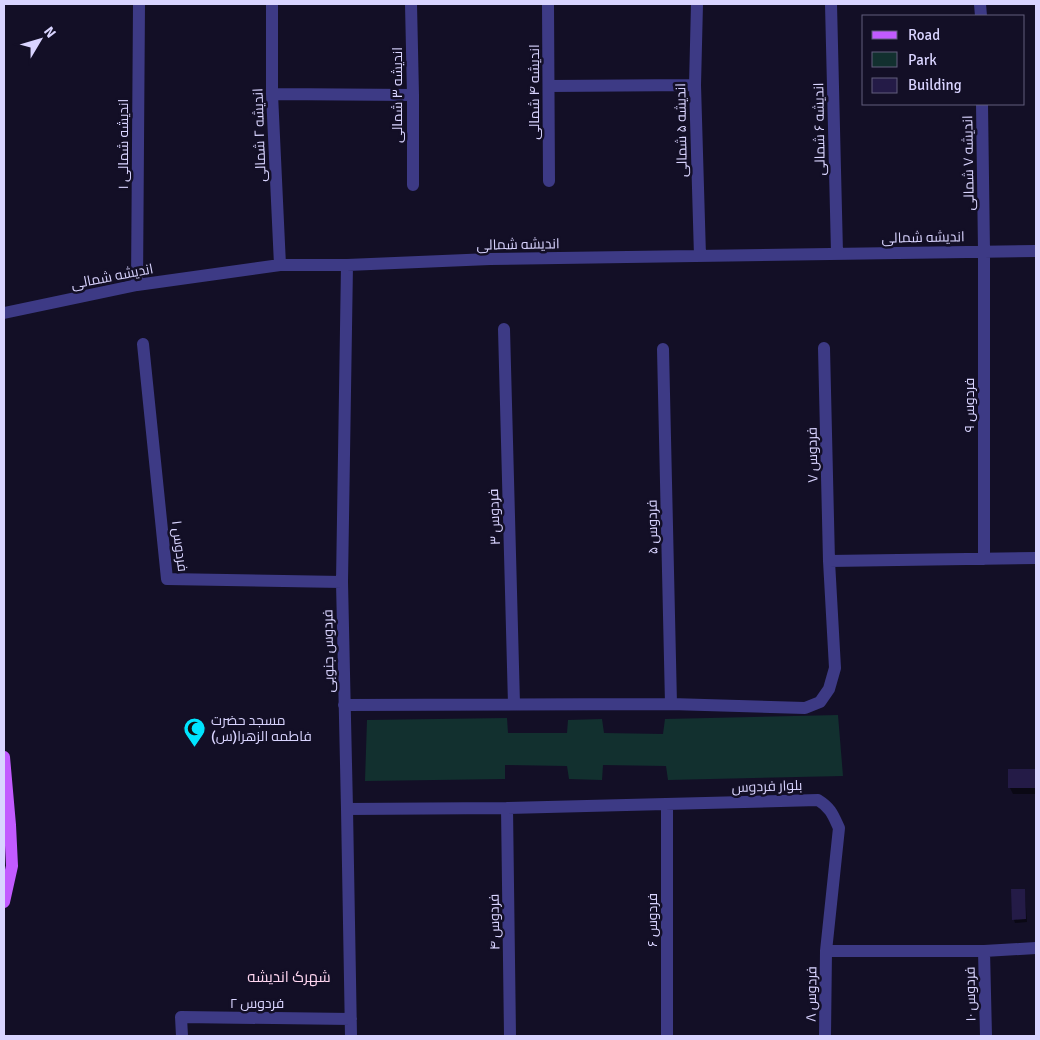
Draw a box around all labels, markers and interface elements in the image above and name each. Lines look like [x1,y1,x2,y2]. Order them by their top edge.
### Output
north arrow [15,15,65,65]
legend [862,15,1025,105]
text: N [40,23,60,41]
text: Road [908,26,940,44]
street label: اندیشه ۴ شمالی [526,44,543,140]
street label: اندیشه ۳ شمالی [389,47,406,143]
text: Park [908,51,937,69]
text: Building [908,76,962,94]
street label: اندیشه ۶ شمالی [810,82,829,176]
street label: اندیشه ۵ شمالی [672,83,691,177]
street label: اندیشه ۲ شمالی [249,88,270,182]
street label: اندیشه شمالی ۱ [115,99,132,189]
street label: اندیشه ۷ شمالی [959,115,978,211]
street label: اندیشه شمالی [881,228,965,247]
street label: اندیشه شمالی [476,235,560,254]
street label: اندیشه شمالی [70,260,155,293]
street label: فردوس ۹ [961,378,978,432]
street label: فردوس ۷ [804,427,821,483]
street label: فردوس ۳ [485,488,504,546]
street label: فردوس ۵ [644,499,661,555]
street label: فردوس ۱ [168,519,191,573]
street label: فردوس جنوبی [319,609,338,693]
place label: مسجد حضرت فاطمه الزهرا(س) [211,712,312,745]
mosque icon: مسجد حضرت فاطمه الزهرا(س) [183,716,207,747]
street label: بلوار فردوس [731,777,803,796]
street label: فردوس ۶ [644,893,661,947]
street label: فردوس ۴ [486,894,503,950]
street label: فردوس ۸ [803,966,820,1022]
street label: فردوس ۱۰ [962,966,979,1022]
district label: شهرک اندیشه [247,968,331,987]
street label: فردوس ۲ [230,995,284,1012]

